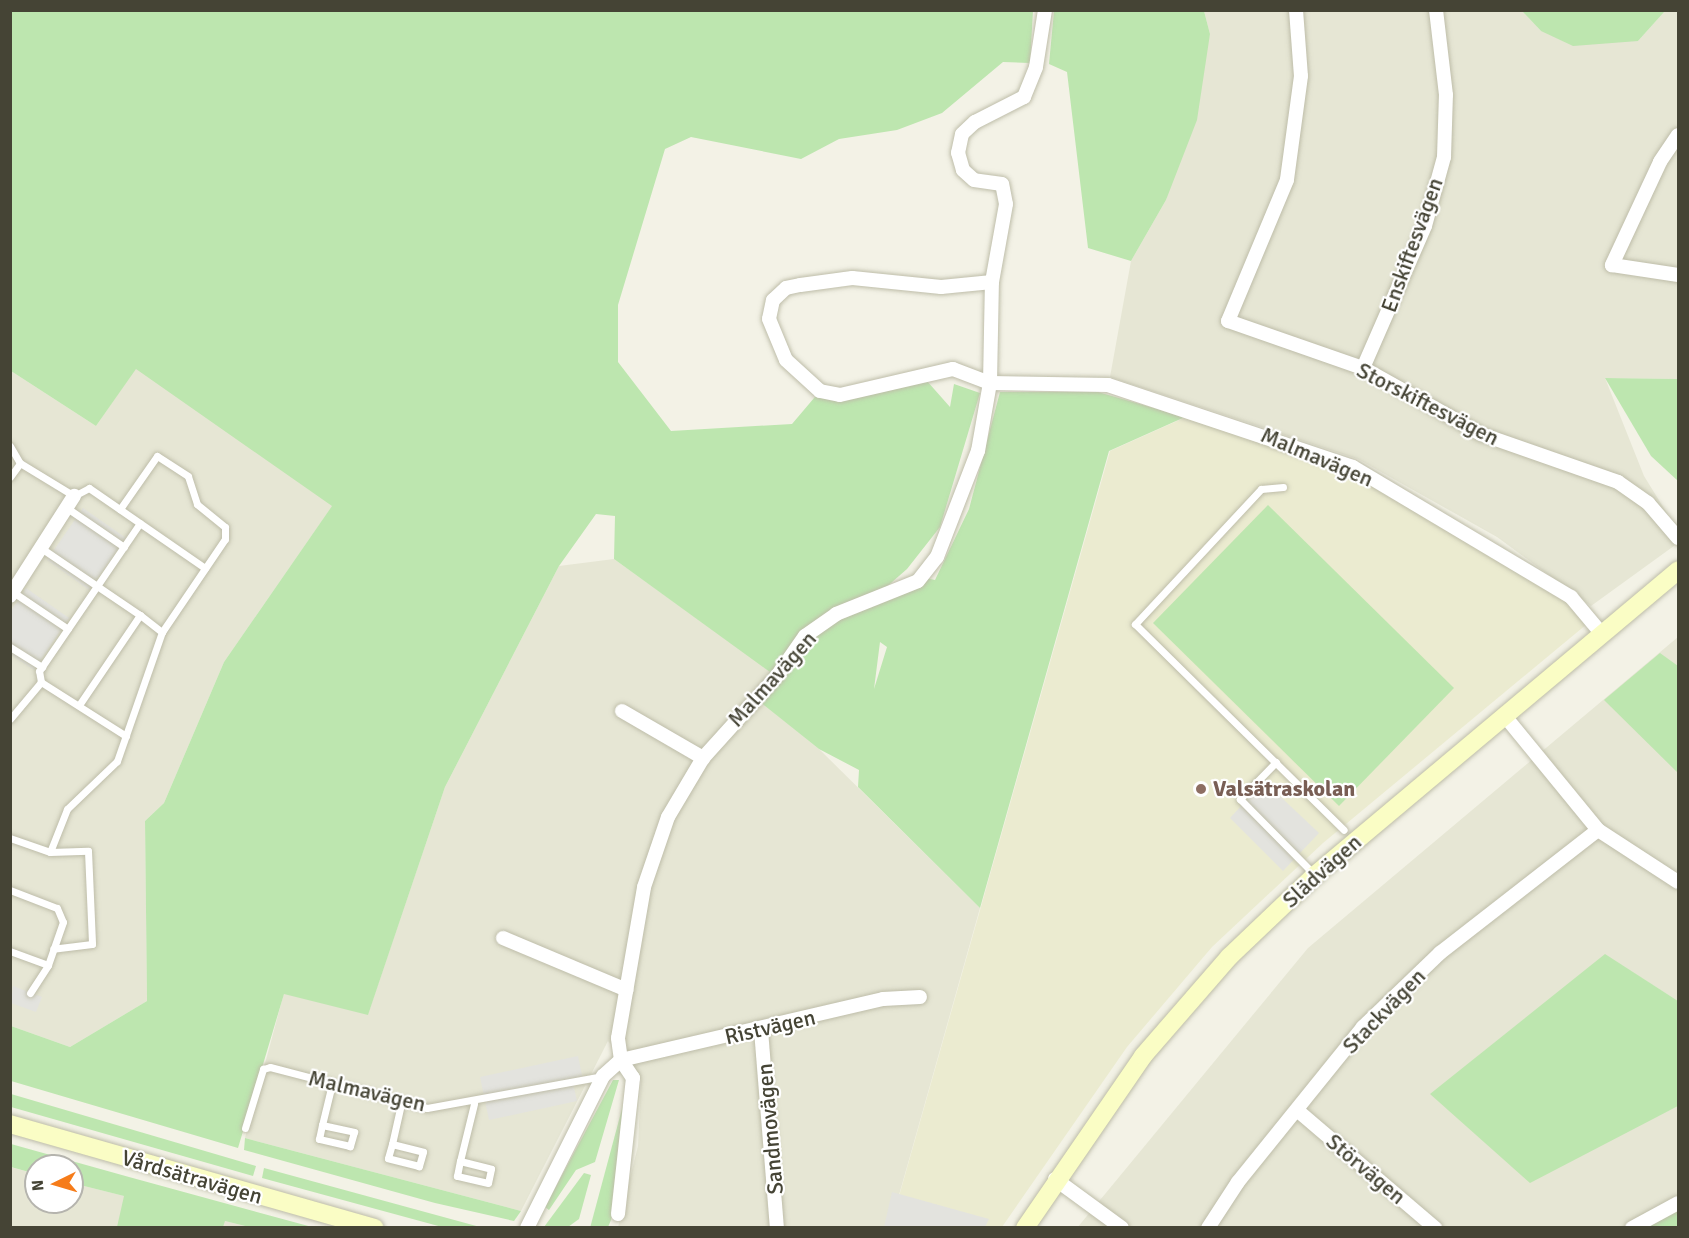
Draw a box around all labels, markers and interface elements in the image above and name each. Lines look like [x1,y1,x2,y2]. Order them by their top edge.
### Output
street label: Enskiftesvägen [1375,174,1449,316]
street label: Storskiftesvägen [1352,357,1504,451]
street label: Malmavägen [1257,422,1377,492]
street label: Malmavägen [722,626,822,732]
place label: Valsätraskolan [1213,776,1355,802]
marker: Valsätraskolan [1194,782,1208,796]
street label: Slädvägen [1277,829,1367,913]
street label: Stackvägen [1337,963,1431,1059]
street label: Ristvägen [722,1004,818,1050]
street label: Sandmovägen [751,1062,789,1196]
street label: Malmavägen [306,1065,428,1117]
street label: Störvägen [1321,1128,1411,1210]
street label: Vårdsätravägen [119,1144,265,1210]
north arrow [24,1154,84,1214]
text: N [28,1179,49,1192]

